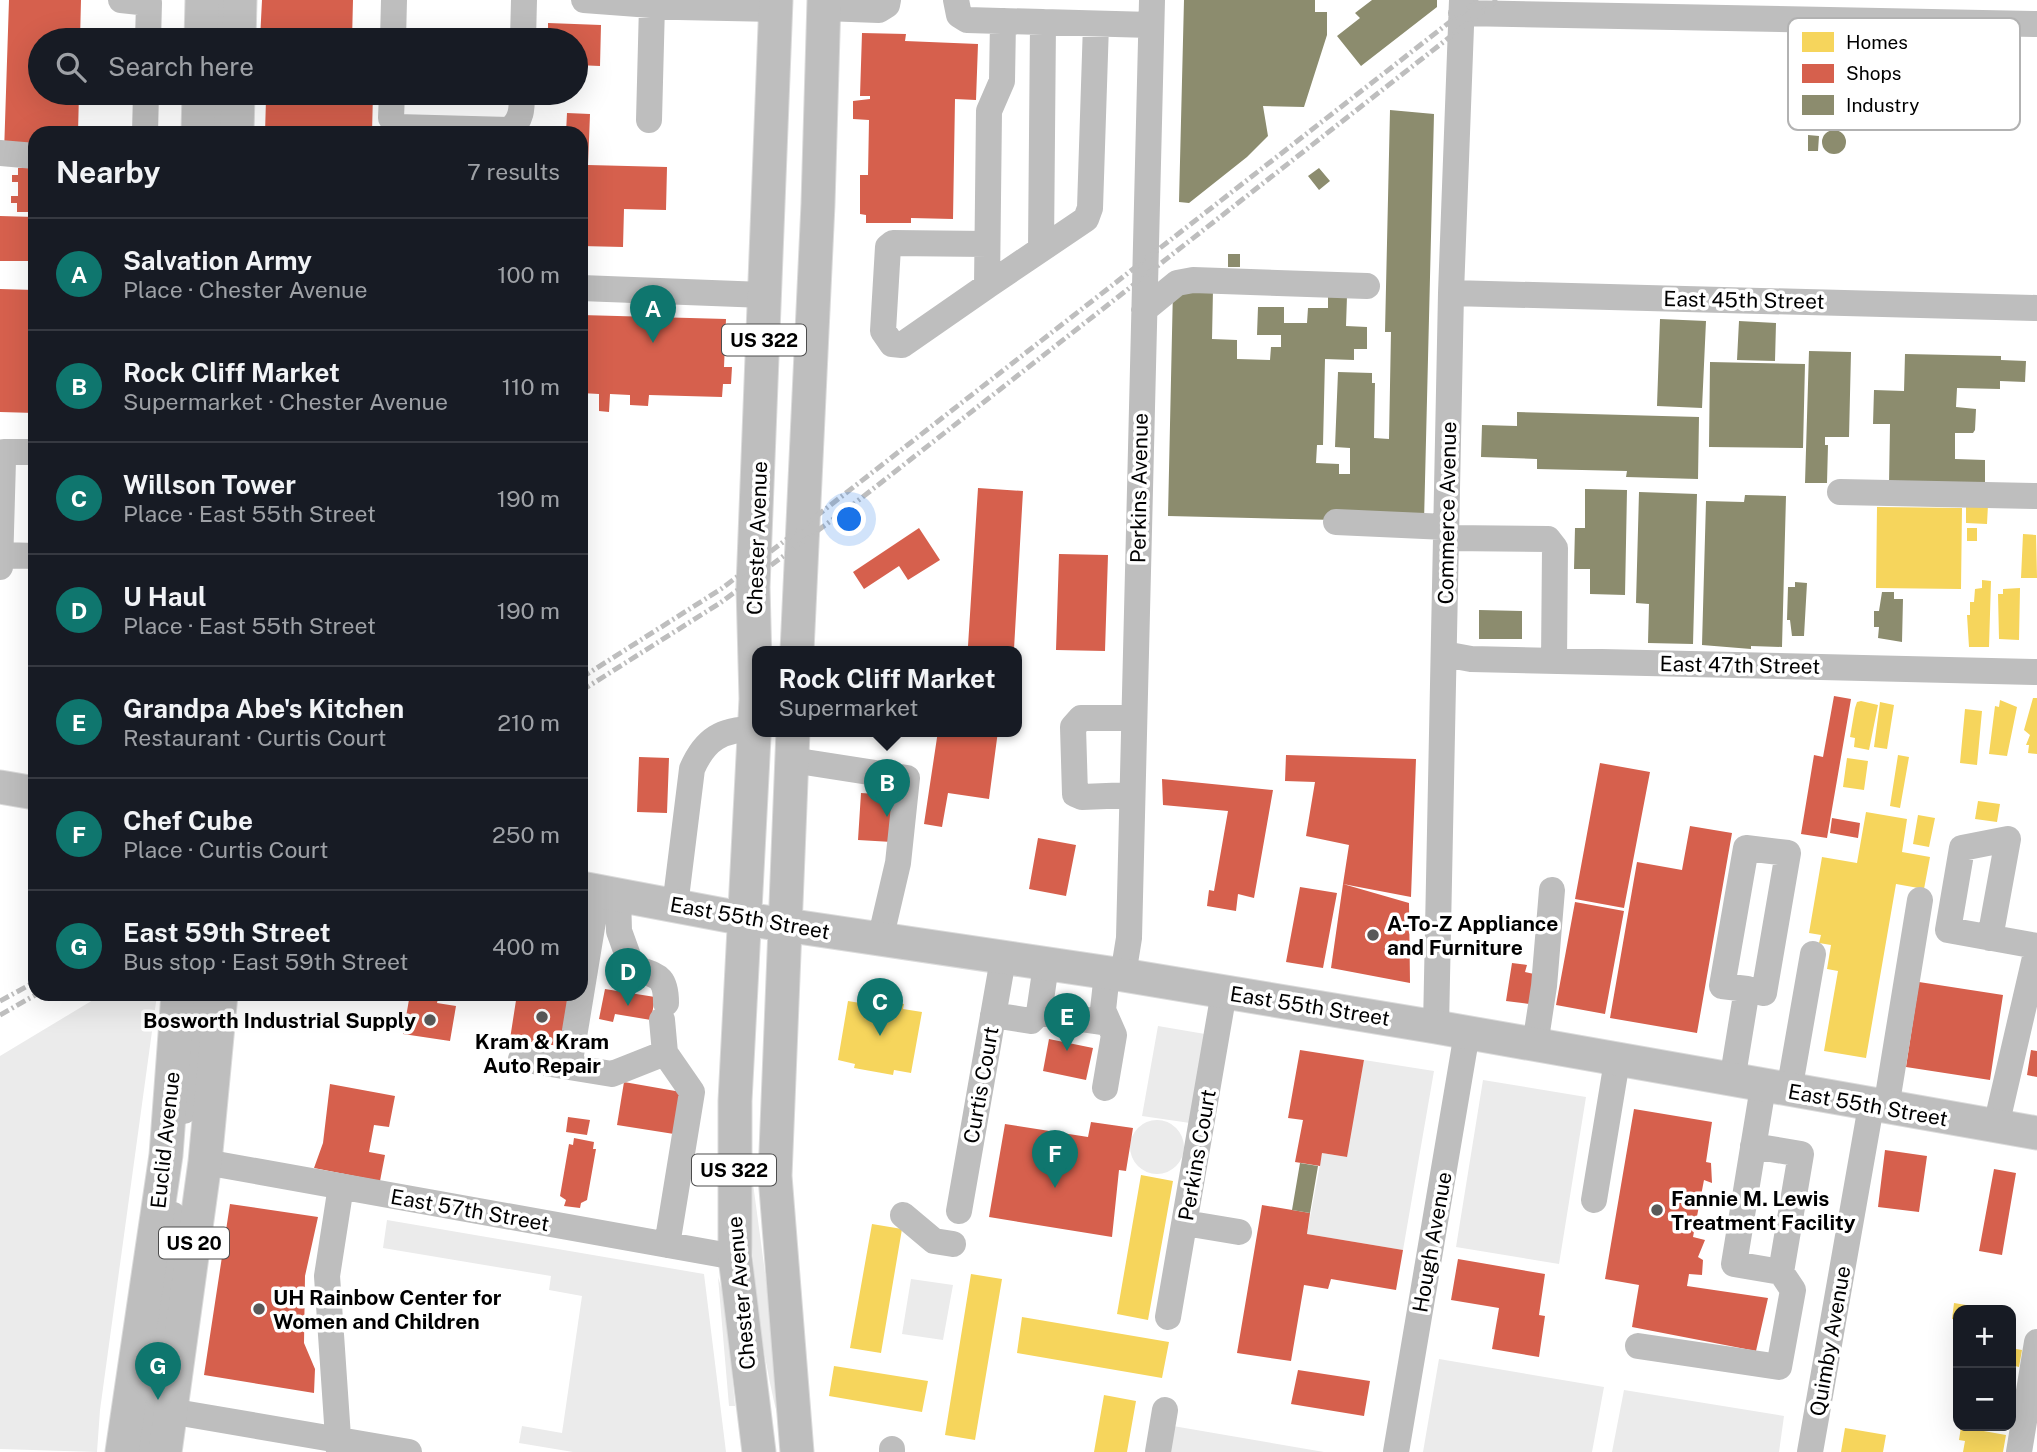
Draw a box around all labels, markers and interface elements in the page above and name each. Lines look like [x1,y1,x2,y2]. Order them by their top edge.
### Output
legend [1788,18,2020,130]
search box [28,28,588,105]
text: Homes [1846,31,1908,53]
icon: search [52,48,90,86]
text: Search here [108,51,254,82]
text: Shops [1846,62,1901,84]
text: Industry [1846,94,1919,116]
text: Nearby [56,154,160,190]
text: 7 results [467,158,560,185]
text: Salvation Army [123,245,312,276]
text: A [71,261,87,288]
text: 100 m [497,261,560,288]
text: Place · Chester Avenue [123,276,368,303]
pin: A [630,285,676,343]
street label: East 45th Street [1663,286,1825,314]
road number: US 322 [722,324,806,356]
text: Rock Cliff Market [123,357,340,388]
text: B [71,373,87,400]
text: 110 m [502,373,560,400]
text: Supermarket · Chester Avenue [123,388,448,415]
street label: Perkins Avenue [1125,413,1153,563]
street label: Commerce Avenue [1433,421,1461,605]
street label: Chester Avenue [742,461,772,615]
text: Willson Tower [123,469,296,500]
text: C [71,485,87,512]
text: 190 m [497,485,560,512]
text: Place · East 55th Street [123,500,376,527]
your location [832,502,866,536]
text: U Haul [123,581,207,612]
text: D [71,597,87,624]
text: 190 m [497,597,560,624]
text: Place · East 55th Street [123,612,376,639]
popup [752,646,1022,737]
street label: East 47th Street [1659,651,1821,679]
text: Rock Cliff Market [779,663,995,694]
text: Grandpa Abe's Kitchen [123,693,404,724]
text: Supermarket [779,694,919,721]
text: E [72,709,86,736]
text: 210 m [497,709,560,736]
text: Restaurant · Curtis Court [123,724,387,751]
pin: B [864,759,910,817]
text: Chef Cube [123,805,253,836]
text: F [72,821,86,848]
text: 250 m [492,821,560,848]
text: Place · Curtis Court [123,836,328,863]
street label: East 55th Street [668,892,832,944]
place label: A-To-Z Appliance and Furniture [1387,911,1558,960]
text: East 59th Street [123,917,331,948]
marker: A-To-Z Appliance and Furniture [1365,927,1381,943]
text: G [70,933,88,960]
text: 400 m [492,933,560,960]
text: Bus stop · East 59th Street [123,948,409,975]
pin: D [605,948,651,1006]
pin: C [857,978,903,1036]
street label: East 55th Street [1228,981,1392,1031]
pin: E [1044,993,1090,1051]
place label: Bosworth Industrial Supply [143,1008,416,1033]
marker: Kram & Kram Auto Repair [534,1009,550,1025]
marker: Bosworth Industrial Supply [422,1012,438,1028]
street label: Curtis Court [958,1025,1004,1145]
place label: Kram & Kram Auto Repair [475,1029,609,1078]
street label: Euclid Avenue [145,1070,185,1210]
street label: East 55th Street [1786,1079,1950,1131]
street label: Perkins Court [1173,1087,1221,1223]
pin: F [1032,1130,1078,1188]
road number: US 322 [692,1154,776,1186]
street label: Hough Avenue [1407,1170,1457,1314]
street label: East 57th Street [389,1184,551,1236]
place label: Fannie M. Lewis Treatment Facility [1671,1186,1856,1235]
marker: Fannie M. Lewis Treatment Facility [1649,1202,1665,1218]
street label: Chester Avenue [722,1215,760,1371]
road number: US 20 [159,1228,229,1259]
street label: Quimby Avenue [1804,1264,1856,1418]
place label: UH Rainbow Center for Women and Children [273,1285,502,1334]
marker: UH Rainbow Center for Women and Children [251,1301,267,1317]
map controls [1953,1305,2016,1431]
button: + [1953,1305,2016,1368]
pin: G [135,1342,181,1400]
button: − [1953,1368,2016,1431]

